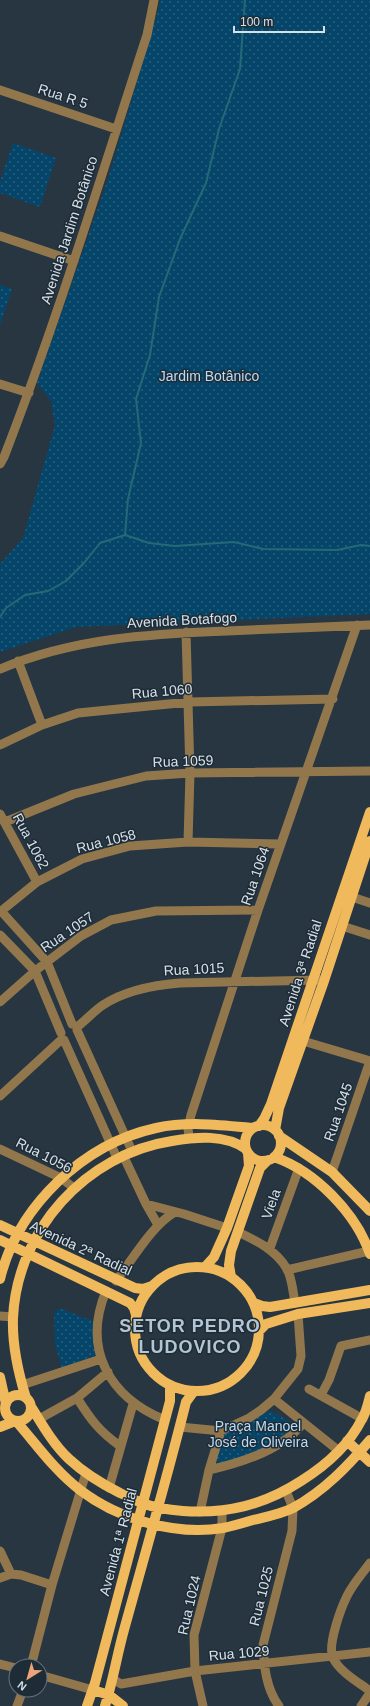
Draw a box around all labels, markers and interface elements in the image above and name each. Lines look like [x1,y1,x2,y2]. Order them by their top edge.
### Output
scale bar [234,8,324,34]
text: 100 m [240,15,273,29]
street label: Rua R 5 [36,80,90,112]
street label: Avenida Jardim Botânico [38,154,101,306]
park label: Jardim Botânico [159,368,259,384]
street label: Avenida Botafogo [127,609,238,631]
street label: Rua 1060 [131,680,193,702]
street label: Rua 1059 [152,752,214,770]
street label: Rua 1062 [10,810,52,872]
street label: Rua 1058 [75,826,138,856]
street label: Rua 1064 [238,844,273,907]
street label: Rua 1057 [37,908,97,956]
street label: Avenida 3ª Radial [275,918,325,1028]
street label: Rua 1015 [163,959,225,979]
street label: Rua 1045 [321,1080,356,1143]
street label: Rua 1056 [13,1134,75,1176]
street label: Viela [258,1187,284,1221]
street label: Avenida 2ª Radial [27,1217,135,1279]
district label: SETOR PEDRO LUDOVICO [119,1316,261,1357]
park label: Praça Manoel José de Oliveira [208,1418,308,1450]
street label: Avenida 1ª Radial [96,1486,140,1598]
street label: Rua 1025 [246,1564,276,1627]
street label: Rua 1024 [174,1573,204,1636]
street label: Rua 1029 [208,1642,270,1664]
north arrow [8,1658,48,1698]
text: N [15,1679,29,1693]

